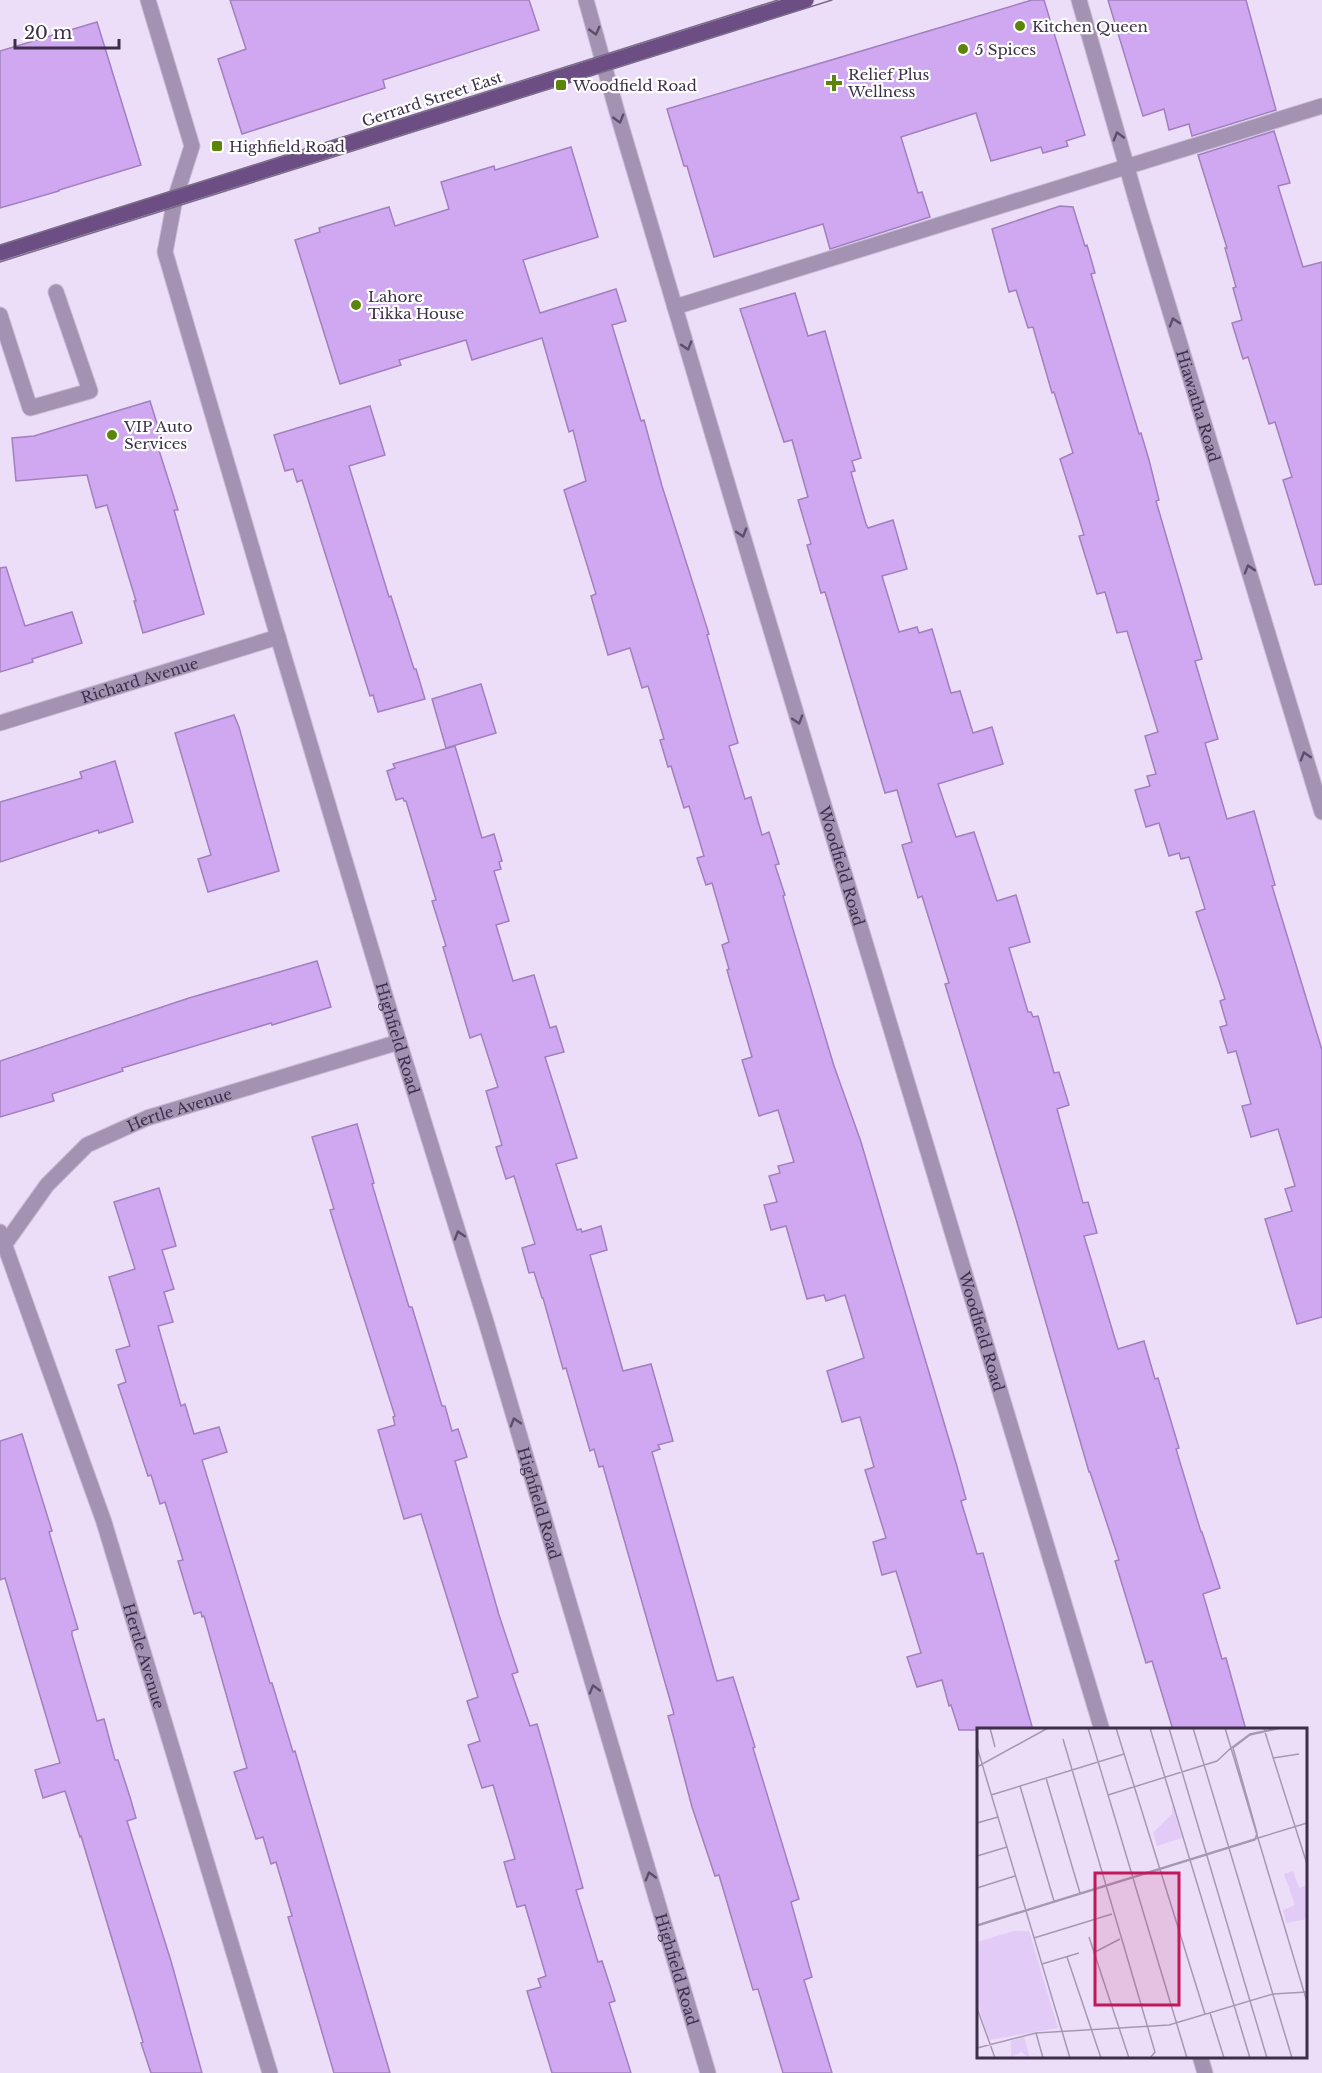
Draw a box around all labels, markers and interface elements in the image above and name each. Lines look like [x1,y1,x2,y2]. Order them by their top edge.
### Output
scale bar [15,12,118,50]
place label: Kitchen Queen [1032,17,1148,36]
marker: Kitchen Queen [1013,19,1027,33]
text: 20 m [24,22,72,44]
one-way arrow [587,26,600,36]
place label: 5 Spices [975,40,1036,59]
marker: 5 Spices [956,42,970,56]
place label: Relief Plus Wellness [847,65,930,101]
street label: Gerrard Street East [359,67,505,131]
marker: Relief Plus Wellness [825,74,843,92]
place label: Woodfield Road [572,76,697,95]
marker: Woodfield Road [554,78,568,92]
one-way arrow [612,113,624,124]
one-way arrow [1113,131,1125,141]
place label: Highfield Road [229,137,345,156]
marker: Highfield Road [210,139,224,153]
place label: Lahore Tikka House [368,287,464,323]
marker: Lahore Tikka House [349,298,363,312]
one-way arrow [1169,317,1181,328]
one-way arrow [680,340,692,351]
street label: Hiawatha Road [1173,347,1225,464]
place label: VIP Auto Services [123,417,193,453]
marker: VIP Auto Services [105,428,119,442]
one-way arrow [735,527,747,538]
one-way arrow [1244,564,1256,575]
street label: Richard Avenue [79,653,200,707]
one-way arrow [791,714,803,725]
one-way arrow [1300,751,1312,762]
street label: Woodfield Road [815,803,869,928]
street label: Highfield Road [372,980,424,1096]
street label: Hertle Avenue [124,1084,234,1135]
one-way arrow [454,1230,466,1241]
street label: Woodfield Road [955,1268,1009,1393]
one-way arrow [510,1417,522,1428]
street label: Highfield Road [514,1445,565,1561]
street label: Hertle Avenue [119,1601,169,1711]
one-way arrow [589,1684,601,1695]
inset map [977,1728,1307,2058]
one-way arrow [644,1871,657,1881]
street label: Highfield Road [652,1911,703,2027]

